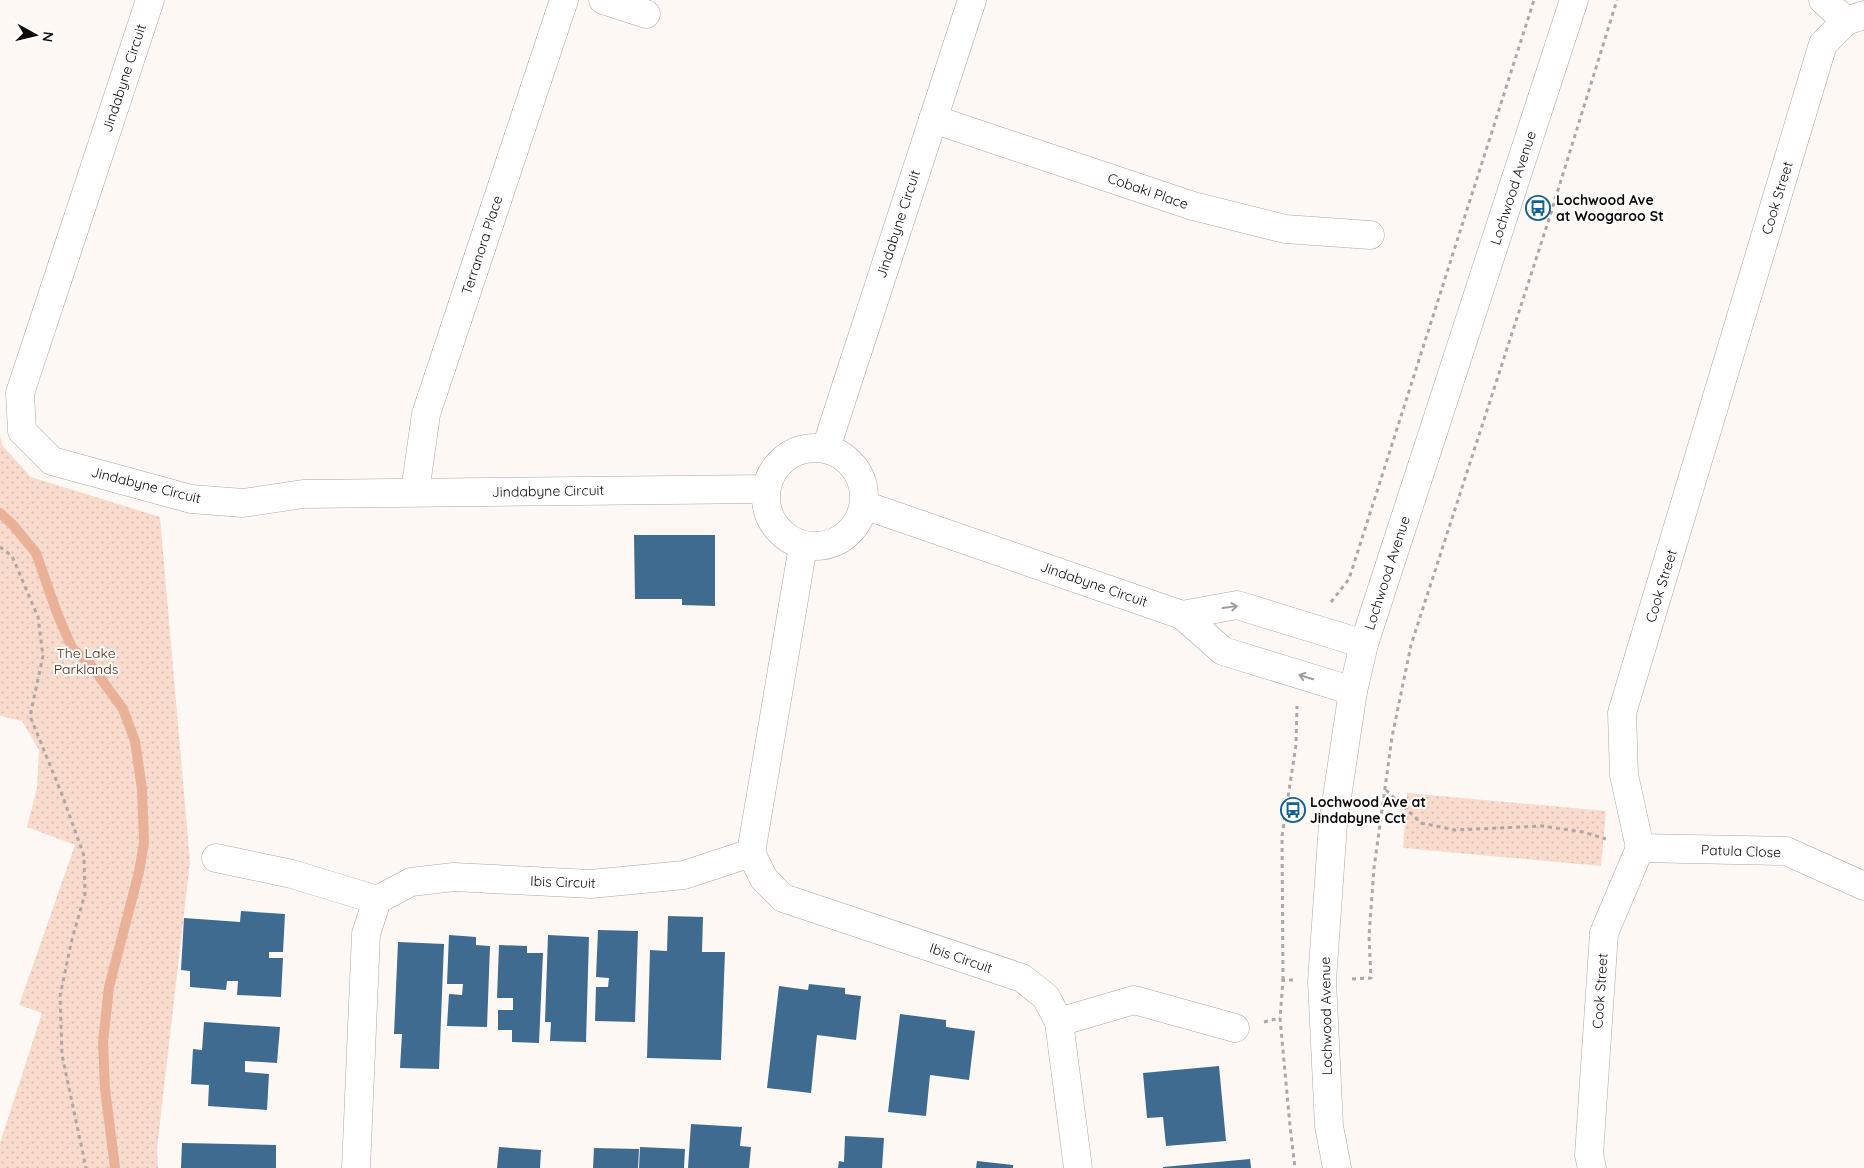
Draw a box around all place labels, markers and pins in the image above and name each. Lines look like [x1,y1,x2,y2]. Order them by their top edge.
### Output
place label: Lochwood Ave at Woogaroo St [1556,191,1664,225]
bus stop icon: Lochwood Ave at Woogaroo St [1525,195,1551,221]
place label: Lochwood Ave at Jindabyne Cct [1310,793,1426,827]
bus stop icon: Lochwood Ave at Jindabyne Cct [1280,797,1306,823]

